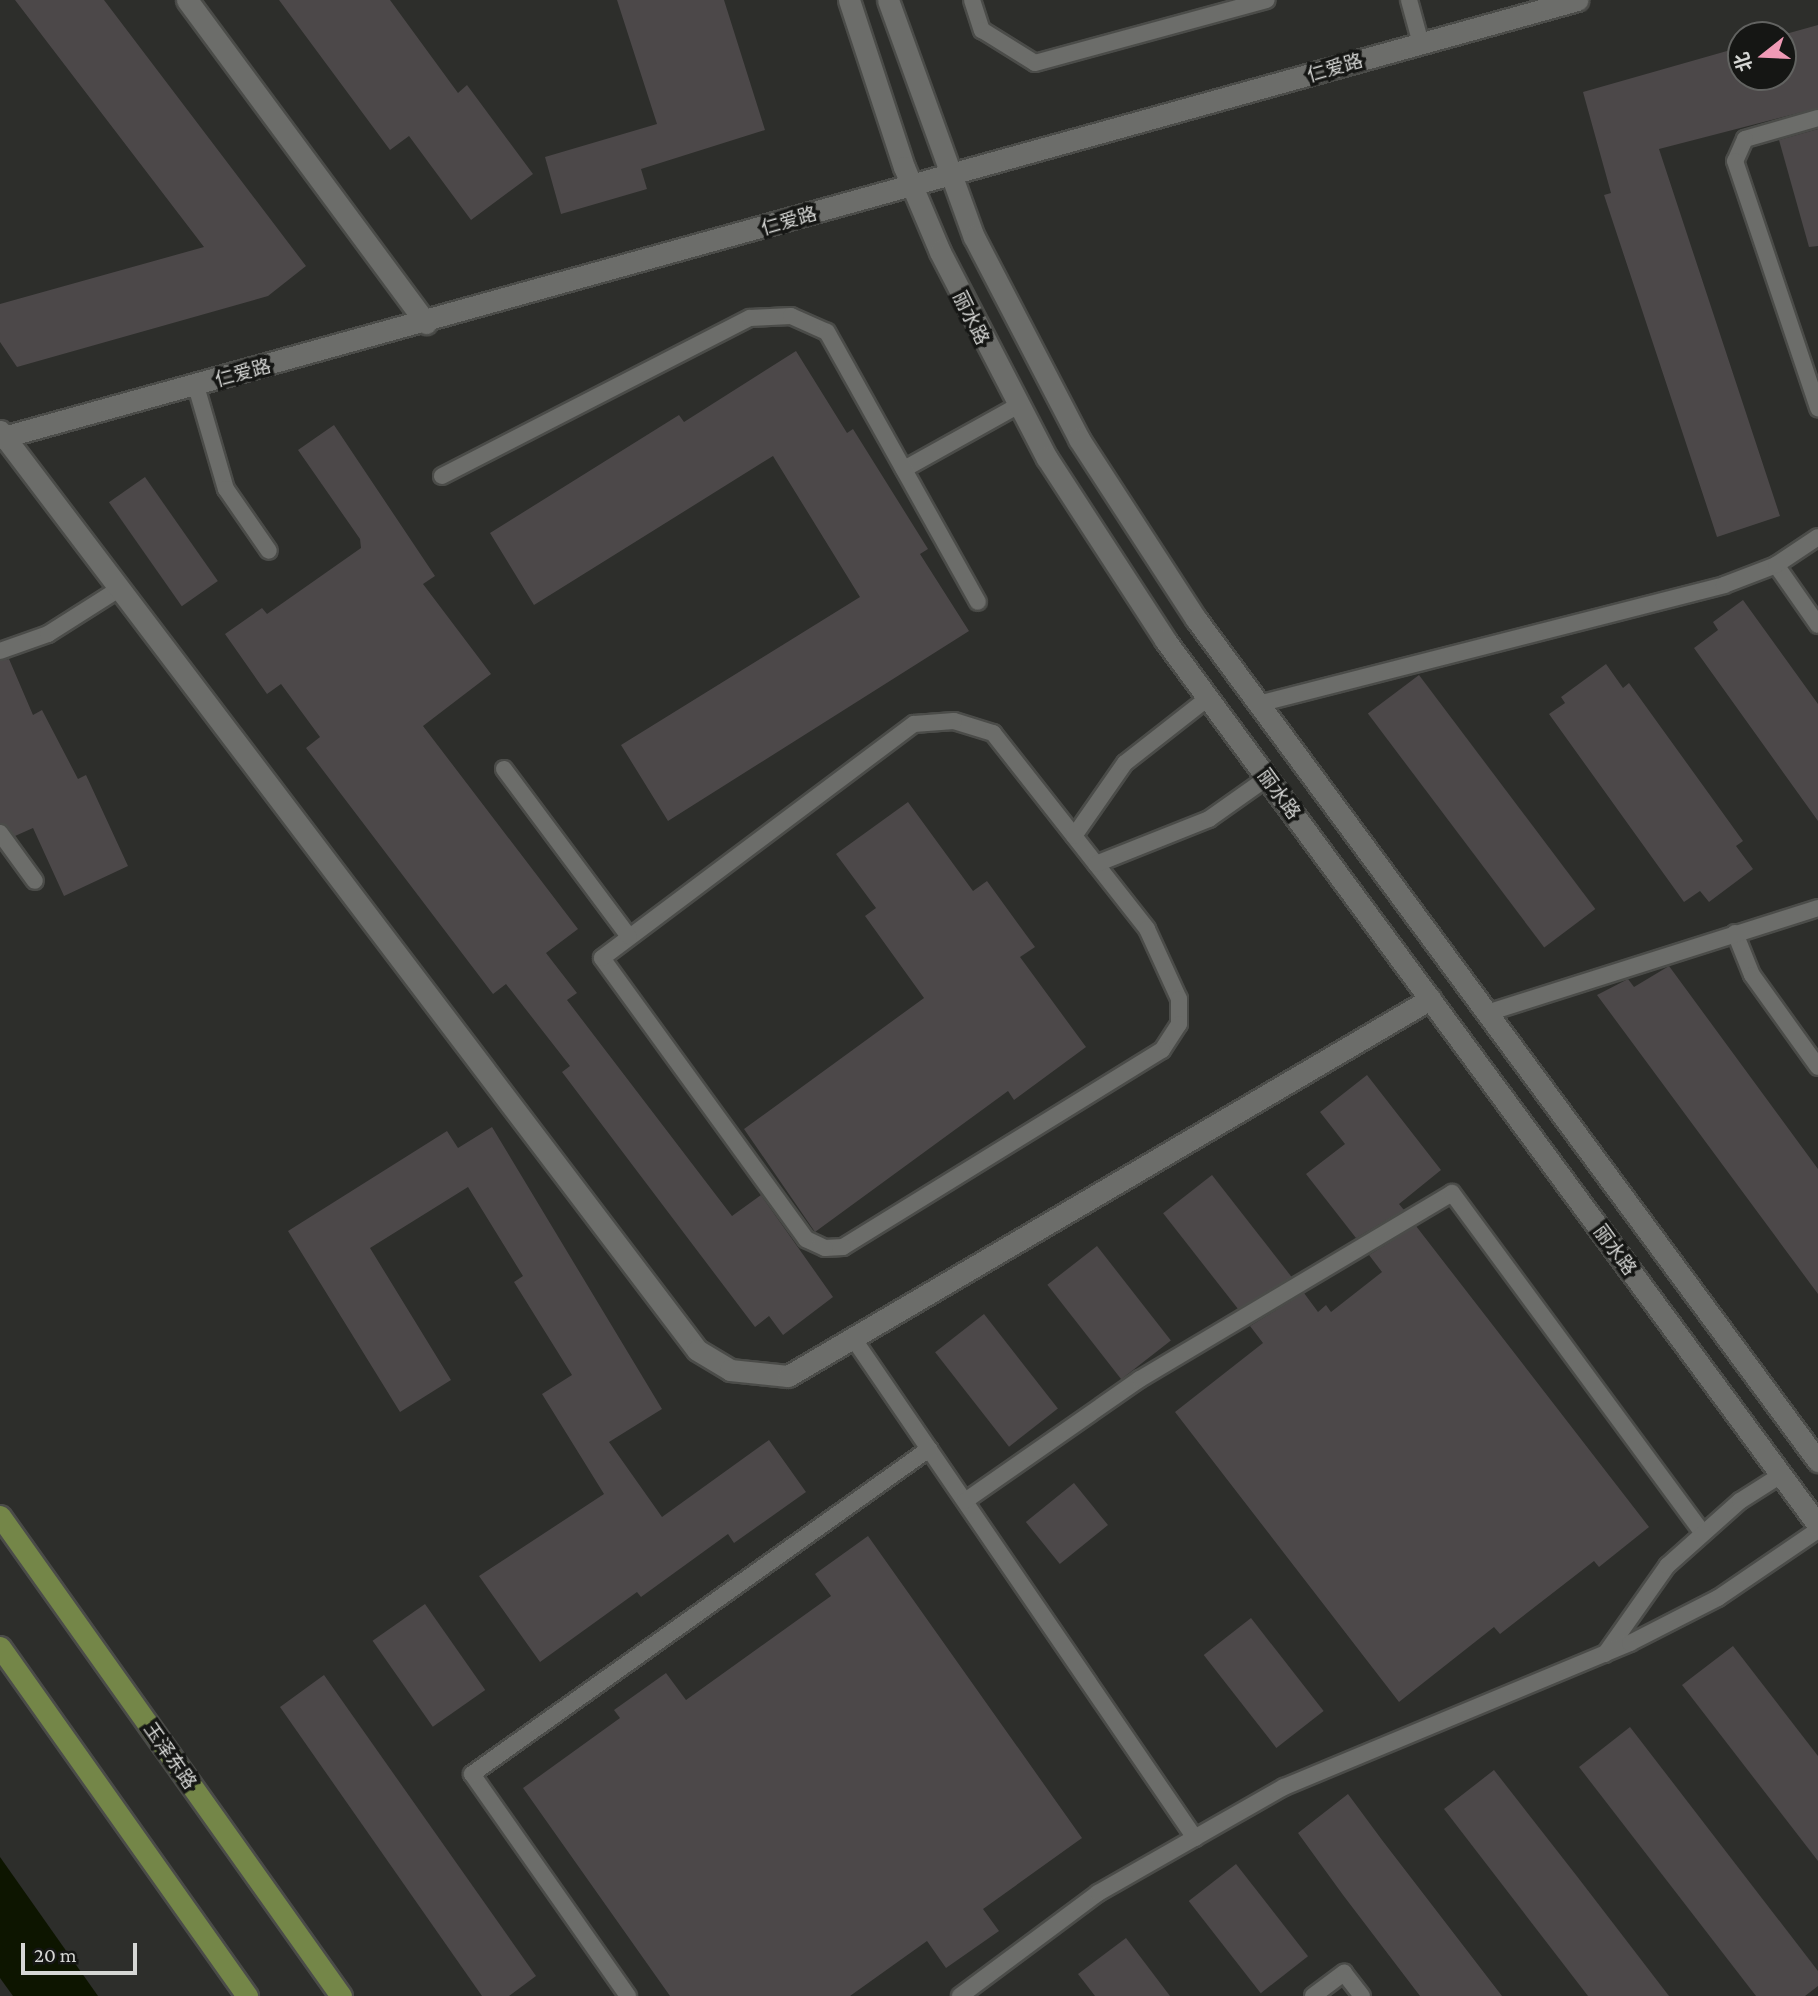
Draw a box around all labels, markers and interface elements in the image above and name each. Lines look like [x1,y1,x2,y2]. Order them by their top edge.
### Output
north arrow [1727,21,1797,91]
street label: 仁爱路 [1304,49,1366,87]
text: 北 [1731,50,1756,74]
street label: 仁爱路 [758,202,820,240]
street label: 丽水路 [948,287,994,349]
street label: 仁爱路 [213,355,273,391]
street label: 丽水路 [1253,764,1305,824]
street label: 丽水路 [1589,1220,1641,1280]
street label: 玉泽东路 [139,1718,201,1794]
scale bar [24,1930,140,1974]
text: 20 m [34,1943,77,1967]

